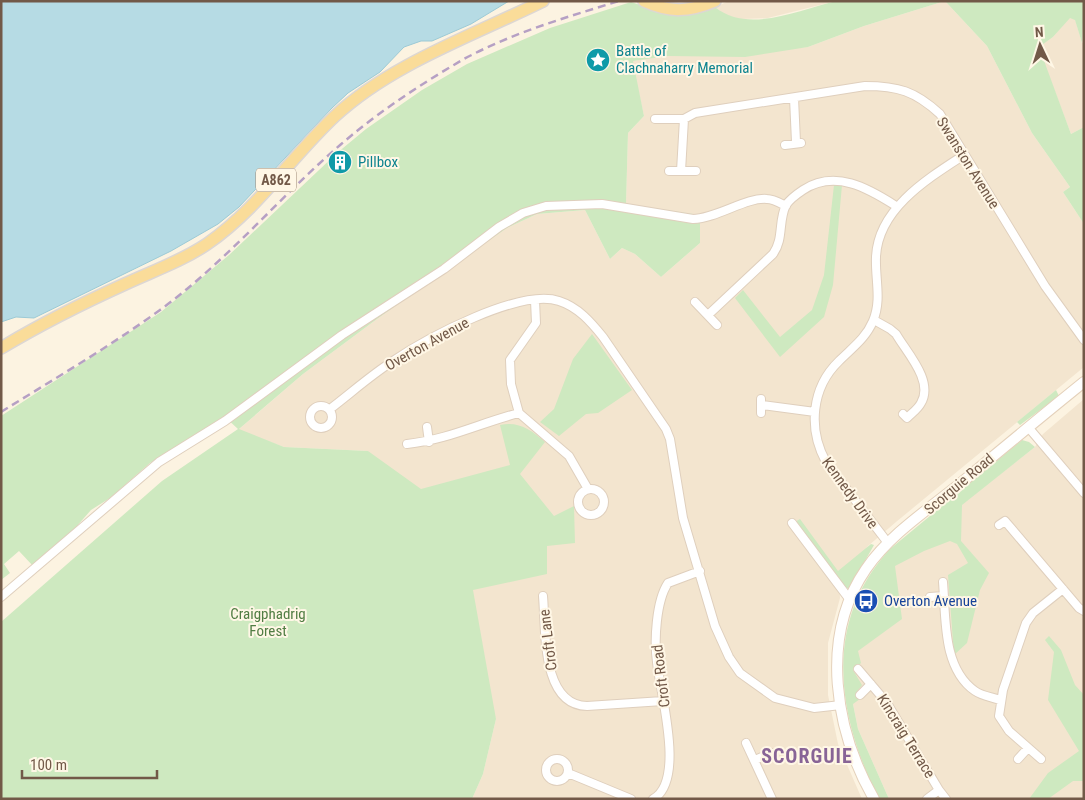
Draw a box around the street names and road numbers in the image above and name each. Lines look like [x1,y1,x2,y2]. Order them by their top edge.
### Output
street label: Swanston Avenue [933,114,1003,212]
road number: A862 [256,168,296,192]
street label: Overton Avenue [382,314,472,374]
street label: Scorguie Road [921,450,997,518]
street label: Kennedy Drive [818,454,882,532]
street label: Croft Lane [535,608,561,672]
street label: Croft Road [648,644,674,708]
street label: Kincraig Terrace [873,691,939,781]

